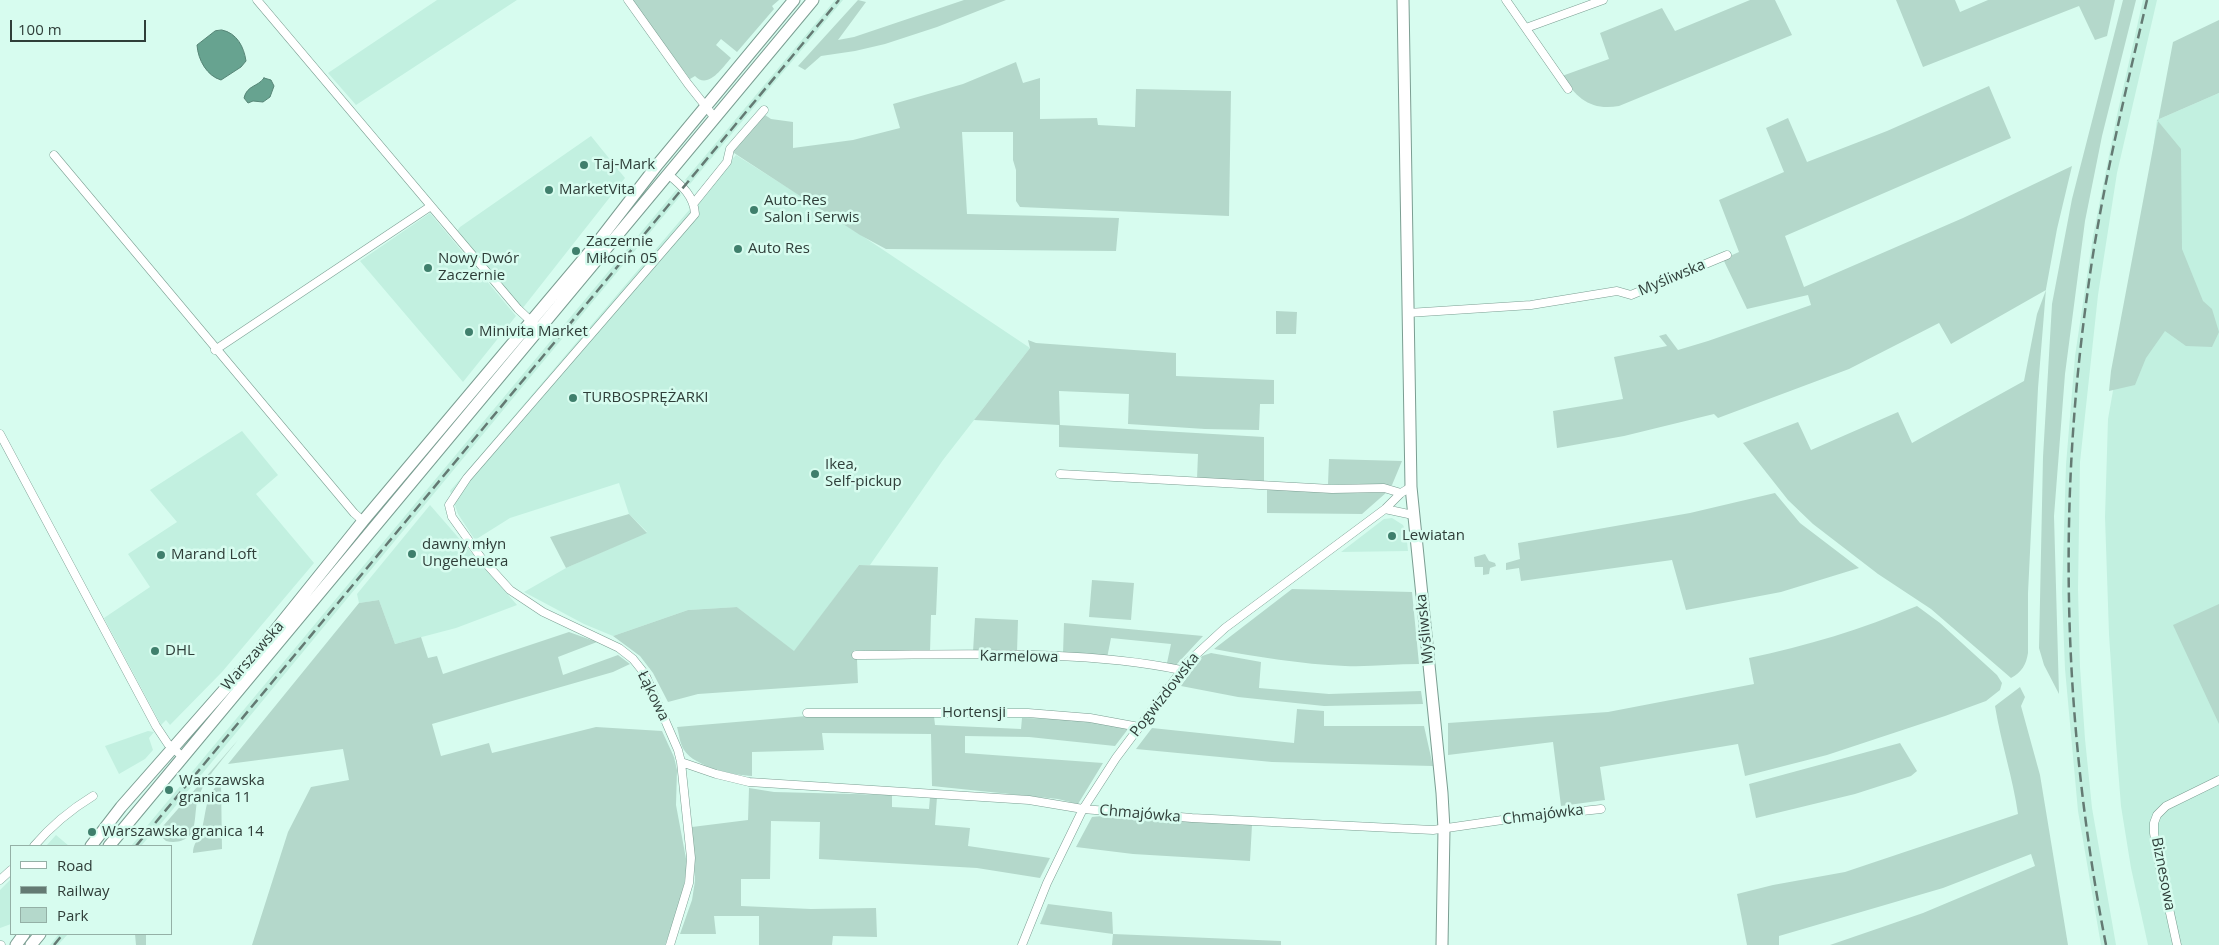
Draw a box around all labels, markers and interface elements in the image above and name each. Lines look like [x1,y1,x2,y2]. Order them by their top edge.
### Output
scale bar [12,10,149,42]
text: 100 m [18,19,62,39]
place label: Taj-Mark [594,156,655,174]
marker: Taj-Mark [578,159,590,171]
place label: MarketVita [559,181,635,199]
marker: MarketVita [543,184,555,196]
place label: Auto-Res Salon i Serwis [764,192,859,227]
marker: Auto-Res Salon i Serwis [748,204,760,216]
place label: Zaczernie Miłocin 05 [586,233,657,268]
place label: Auto Res [748,240,810,258]
marker: Auto Res [732,243,744,255]
marker: Zaczernie Miłocin 05 [570,245,582,257]
place label: Nowy Dwór Zaczernie [438,250,519,285]
street label: Myśliwska [1636,256,1708,300]
marker: Nowy Dwór Zaczernie [422,262,434,274]
place label: Minivita Market [479,323,588,341]
marker: Minivita Market [463,326,475,338]
place label: TURBOSPRĘŻARKI [583,389,708,407]
marker: TURBOSPRĘŻARKI [567,392,579,404]
place label: Ikea, Self-pickup [825,456,902,491]
marker: Ikea, Self-pickup [809,468,821,480]
place label: Lewiatan [1402,527,1465,545]
marker: Lewiatan [1386,530,1398,542]
place label: dawny młyn Ungeheuera [422,536,508,571]
place label: Marand Loft [171,546,257,564]
marker: dawny młyn Ungeheuera [406,548,418,560]
marker: Marand Loft [155,549,167,561]
street label: Myśliwska [1412,593,1438,665]
street label: Warszawska [218,618,288,694]
place label: DHL [165,642,195,660]
marker: DHL [149,645,161,657]
street label: Karmelowa [979,647,1059,667]
street label: Pogwizdowska [1127,649,1203,741]
street label: Łąkowa [633,668,673,724]
street label: Hortensji [942,704,1006,722]
place label: Warszawska granica 11 [179,772,265,807]
marker: Warszawska granica 11 [163,784,175,796]
street label: Chmajówka [1099,801,1181,827]
street label: Chmajówka [1501,801,1585,829]
place label: Warszawska granica 14 [102,823,264,841]
marker: Warszawska granica 14 [86,826,98,838]
street label: Biznesowa [2147,836,2179,912]
legend [10,845,172,935]
text: Road [57,855,93,875]
text: Railway [57,880,110,900]
text: Park [57,905,88,925]

